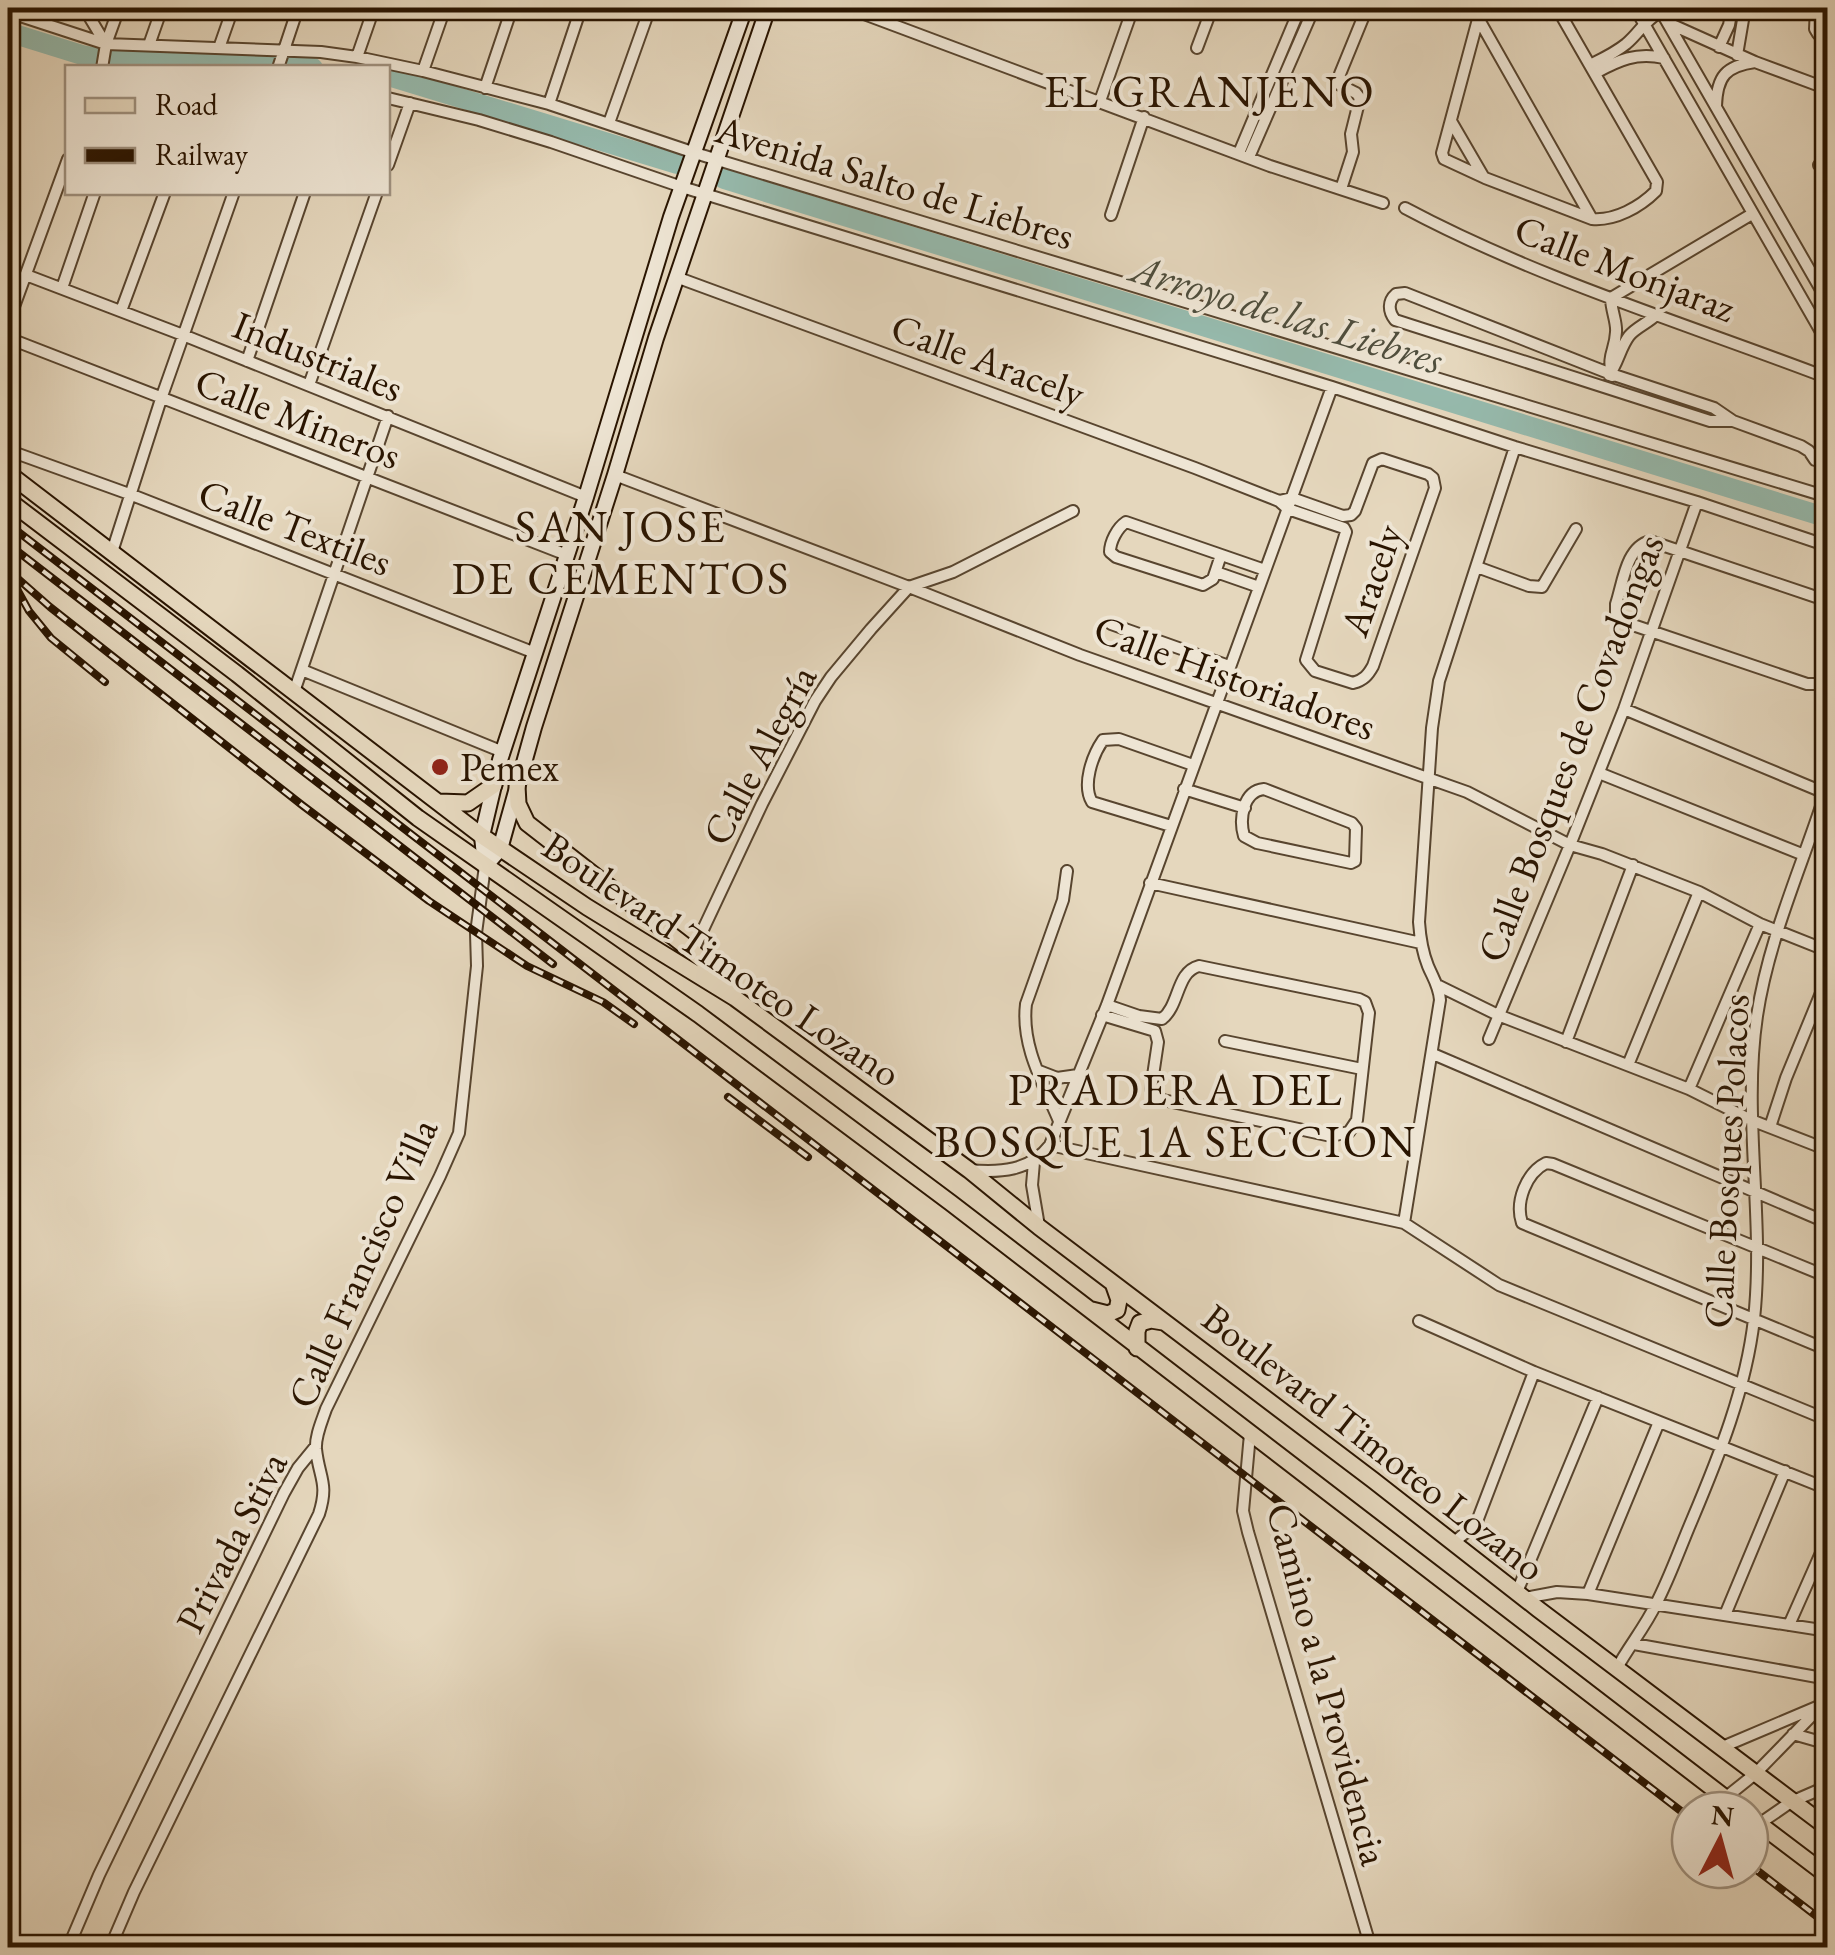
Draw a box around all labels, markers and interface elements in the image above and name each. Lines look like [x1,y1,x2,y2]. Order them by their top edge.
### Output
district label: EL GRANJENO [1044,62,1376,120]
legend [65,65,390,195]
text: Road [155,85,219,124]
street label: Avenida Salto de Liebres [709,103,1080,261]
text: Railway [155,135,249,174]
street label: Calle Monjaraz [1507,202,1743,334]
water label: Arroyo de las Liebres [1122,239,1450,387]
street label: Industriales [225,298,411,414]
street label: Calle Aracely [884,301,1092,419]
street label: Calle Mineros [188,355,408,481]
street label: Calle Textiles [191,466,399,588]
district label: SAN JOSE DE CEMENTOS [451,497,791,607]
street label: Aracely [1327,517,1414,644]
street label: Calle Bosques de Covadongas [1464,527,1676,969]
street label: Calle Historiadores [1087,602,1383,752]
street label: Calle Alegría [690,656,828,854]
place label: Pemex [460,741,559,793]
marker: Pemex [429,756,451,778]
street label: Boulevard Timoteo Lozano [533,820,911,1098]
street label: Calle Bosques Polacos [1691,992,1761,1330]
district label: PRADERA DEL BOSQUE 1A SECCION [934,1060,1418,1170]
street label: Calle Francisco Villa [275,1110,449,1416]
street label: Boulevard Timoteo Lozano [1192,1292,1556,1592]
street label: Privada Stiva [163,1443,299,1641]
street label: Camino a la Providencia [1255,1497,1401,1871]
north arrow [1670,1790,1770,1890]
text: N [1709,1796,1736,1834]

